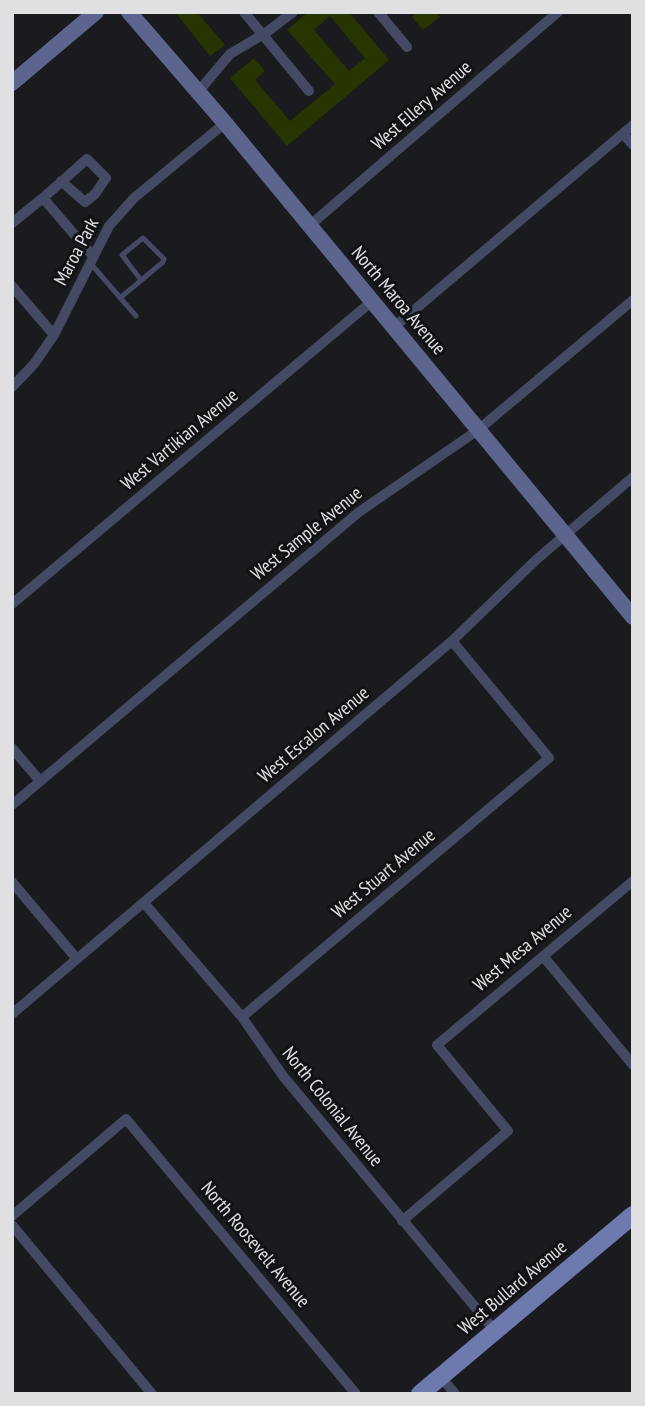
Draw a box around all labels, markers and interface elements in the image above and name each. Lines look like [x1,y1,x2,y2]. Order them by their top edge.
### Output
street label: West Ellery Avenue [367,56,477,156]
street label: Maroa Park [50,214,104,290]
street label: North Maroa Avenue [346,242,450,360]
street label: West Vartikian Avenue [117,384,243,496]
street label: West Sample Avenue [247,482,367,586]
street label: West Escalon Avenue [254,682,374,788]
street label: West Stuart Avenue [328,824,440,924]
street label: West Mesa Avenue [469,901,577,997]
street label: North Colonial Avenue [277,1043,387,1171]
street label: North Roosevelt Avenue [196,1177,314,1313]
street label: West Bullard Avenue [454,1236,572,1340]

